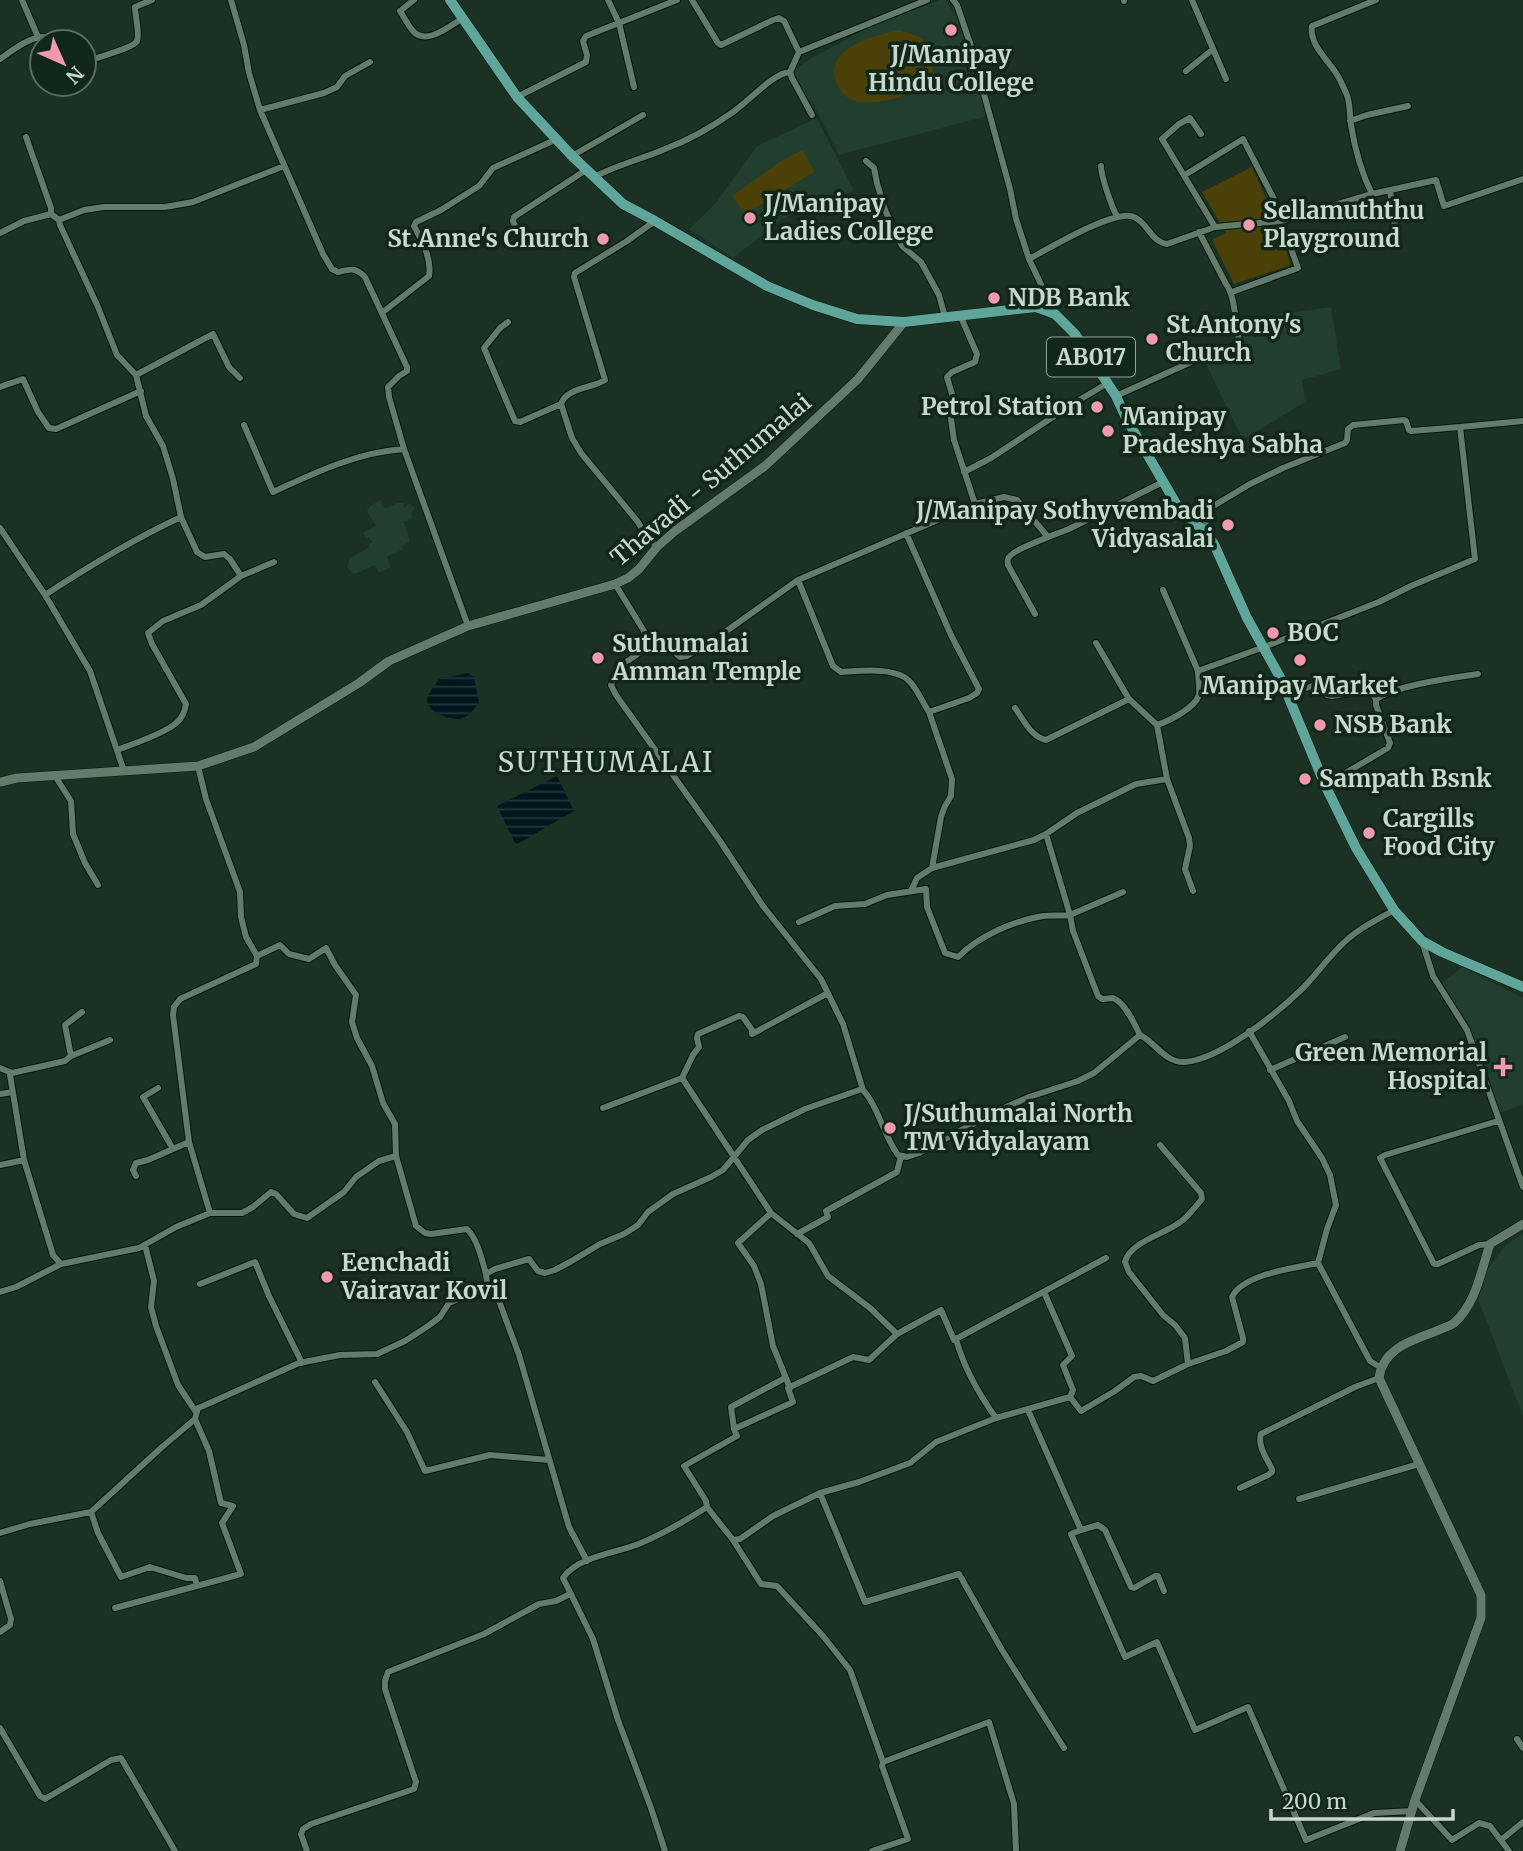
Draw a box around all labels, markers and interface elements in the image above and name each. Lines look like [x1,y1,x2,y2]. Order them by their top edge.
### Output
marker: J/Manipay Hindu College [943,22,959,38]
north arrow [28,28,98,98]
place label: J/Manipay Hindu College [868,39,1034,98]
text: N [61,61,89,89]
place label: J/Manipay Ladies College [763,188,933,247]
place label: Sellamuththu Playground [1263,195,1424,254]
marker: J/Manipay Ladies College [742,210,758,226]
marker: Sellamuththu Playground [1241,217,1257,233]
place label: St.Anne's Church [387,223,589,254]
marker: St.Anne's Church [595,231,611,247]
place label: NDB Bank [1008,282,1130,313]
marker: NDB Bank [986,290,1002,306]
place label: St.Antony's Church [1166,309,1302,368]
marker: St.Antony's Church [1144,331,1160,347]
road number: AB017 [1047,338,1135,376]
street label: Thavadi - Suthumalai [604,386,818,573]
place label: Petrol Station [921,391,1083,422]
marker: Petrol Station [1089,399,1105,415]
place label: Manipay Pradeshya Sabha [1122,401,1323,460]
marker: Manipay Pradeshya Sabha [1100,423,1116,439]
place label: J/Manipay Sothyvembadi Vidyasalai [915,495,1214,554]
marker: J/Manipay Sothyvembadi Vidyasalai [1220,517,1236,533]
place label: BOC [1287,617,1339,648]
marker: BOC [1265,625,1281,641]
place label: Suthumalai Amman Temple [611,628,801,687]
marker: Suthumalai Amman Temple [590,650,606,666]
marker: Manipay Market [1292,652,1308,668]
place label: Manipay Market [1202,670,1398,701]
place label: NSB Bank [1334,709,1452,740]
marker: NSB Bank [1312,717,1328,733]
district label: SUTHUMALAI [497,744,715,780]
place label: Sampath Bsnk [1319,763,1492,794]
marker: Sampath Bsnk [1297,771,1313,787]
place label: Cargills Food City [1383,803,1496,862]
marker: Cargills Food City [1361,825,1377,841]
place label: Green Memorial Hospital [1295,1037,1487,1096]
marker: Green Memorial Hospital [1493,1057,1513,1077]
place label: J/Suthumalai North TM Vidyalayam [903,1098,1133,1157]
marker: J/Suthumalai North TM Vidyalayam [882,1120,898,1136]
place label: Eenchadi Vairavar Kovil [340,1247,507,1306]
marker: Eenchadi Vairavar Kovil [319,1269,335,1285]
scale bar [1271,1778,1453,1822]
text: 200 m [1282,1788,1347,1815]

